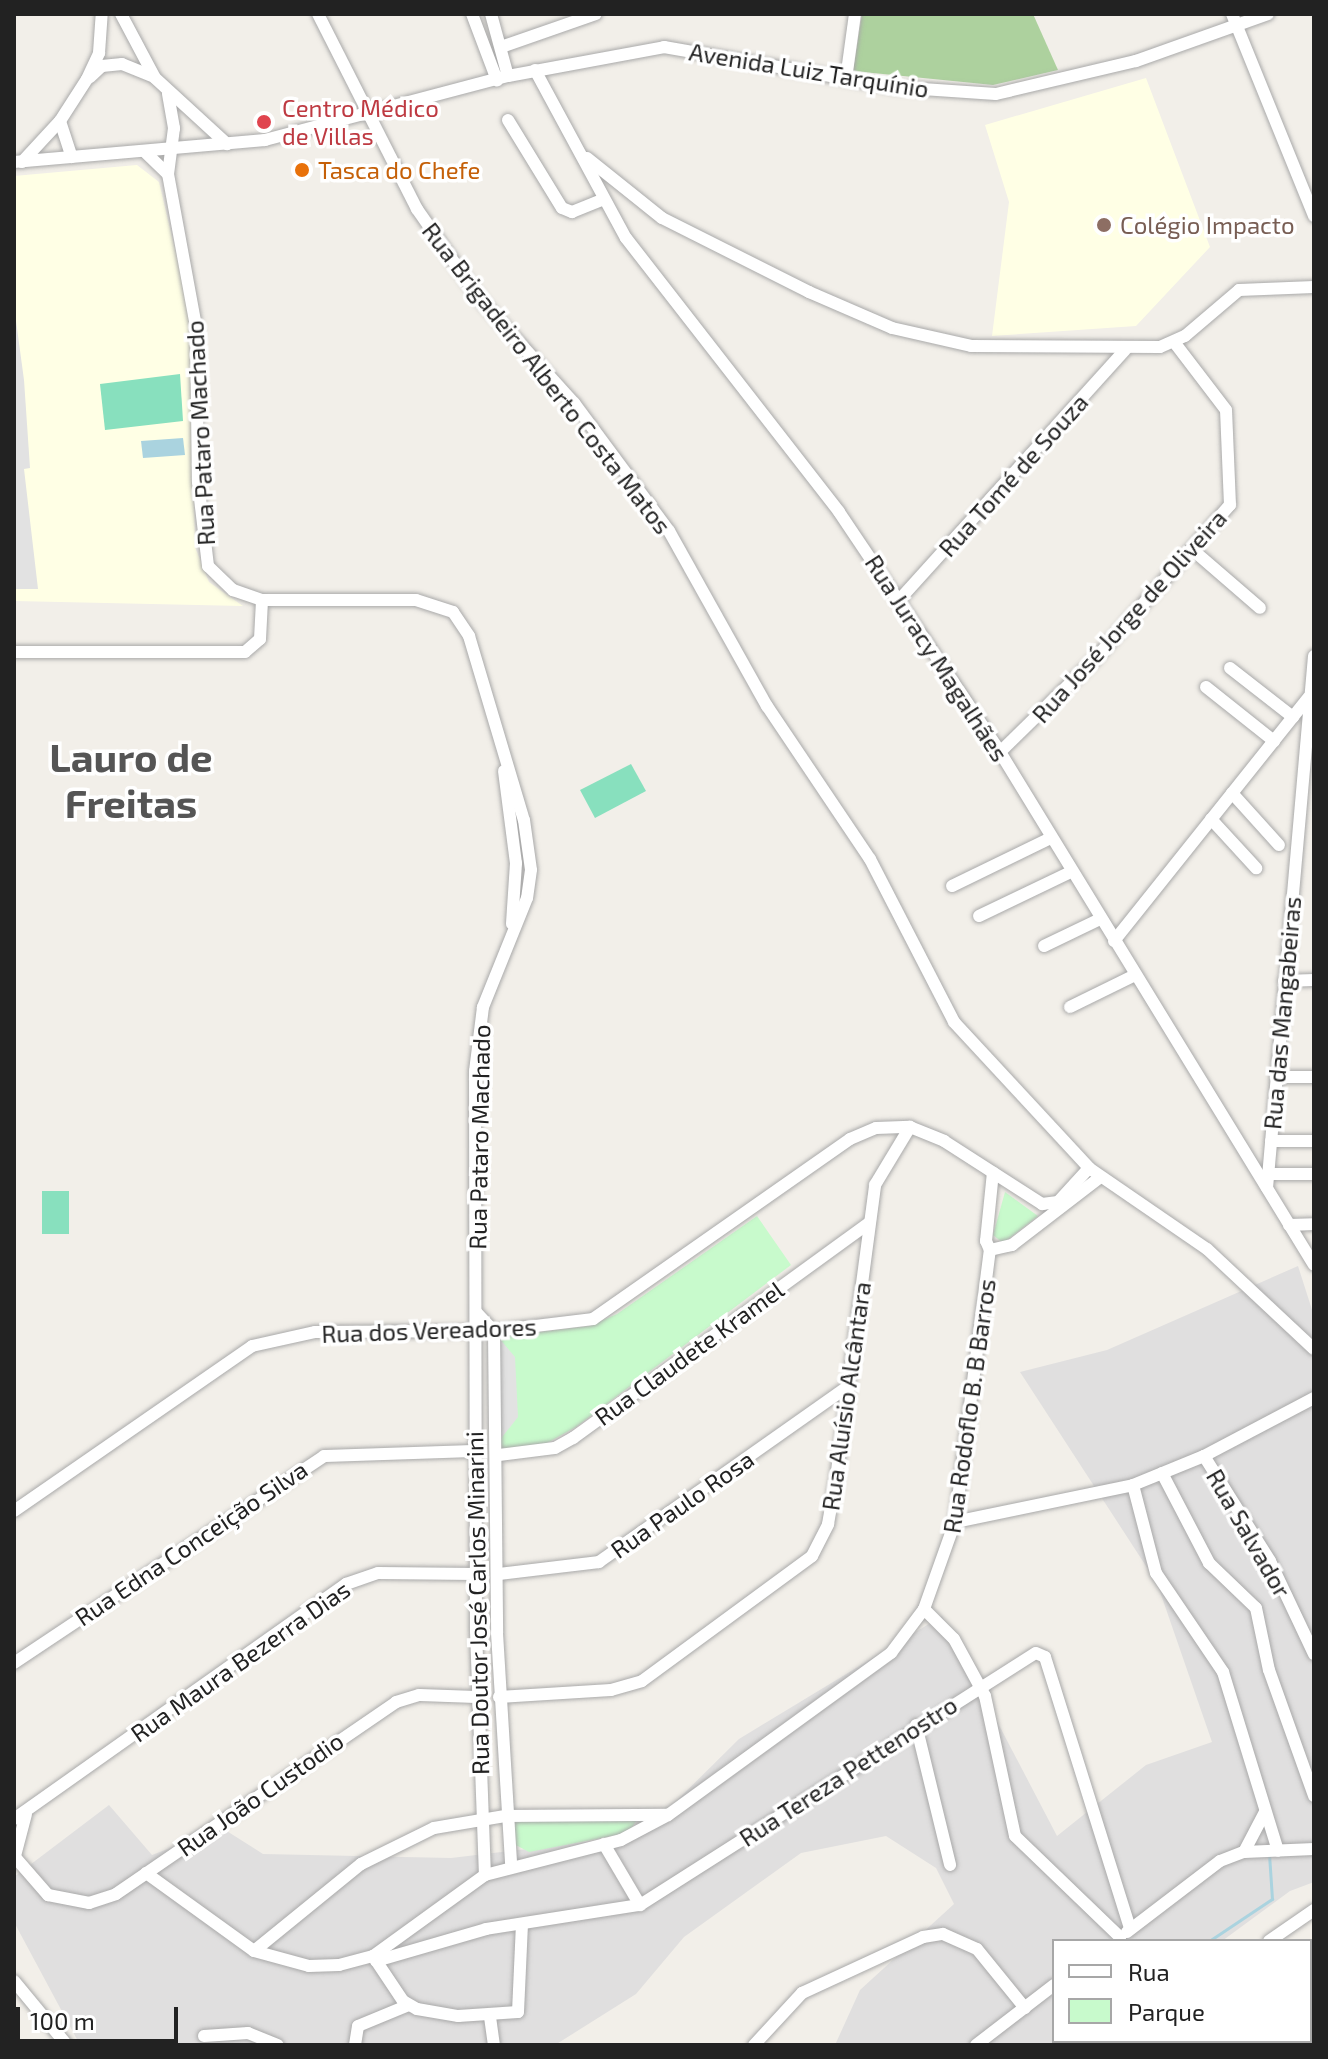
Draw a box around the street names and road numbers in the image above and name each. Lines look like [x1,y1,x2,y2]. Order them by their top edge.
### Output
street label: Avenida Luiz Tarquínio [687,37,931,103]
street label: Rua Brigadeiro Alberto Costa Matos [416,216,678,540]
street label: Rua Pataro Machado [180,320,220,546]
street label: Rua Tomé de Souza [932,388,1094,562]
street label: Rua José Jorge de Oliveira [1025,503,1233,729]
street label: Rua Juracy Magalhães [859,549,1015,767]
street label: Rua das Mangabeiras [1257,895,1307,1131]
street label: Rua Pataro Machado [463,1024,495,1250]
street label: Rua Claudete Kramel [589,1275,789,1431]
street label: Rua Rodoflo B. B Barros [937,1277,1001,1535]
street label: Rua Aluísio Alcântara [816,1279,876,1513]
street label: Rua dos Vereadores [321,1312,537,1348]
street label: Rua Doutor José Carlos Minarini [460,1430,494,1776]
street label: Rua Paulo Rosa [605,1444,759,1564]
street label: Rua Edna Conceição Silva [69,1454,313,1632]
street label: Rua Salvador [1201,1464,1297,1602]
street label: Rua Maura Bezerra Dias [125,1574,355,1748]
street label: Rua Tereza Pettenostro [734,1690,962,1852]
street label: Rua João Custodio [171,1726,349,1862]

